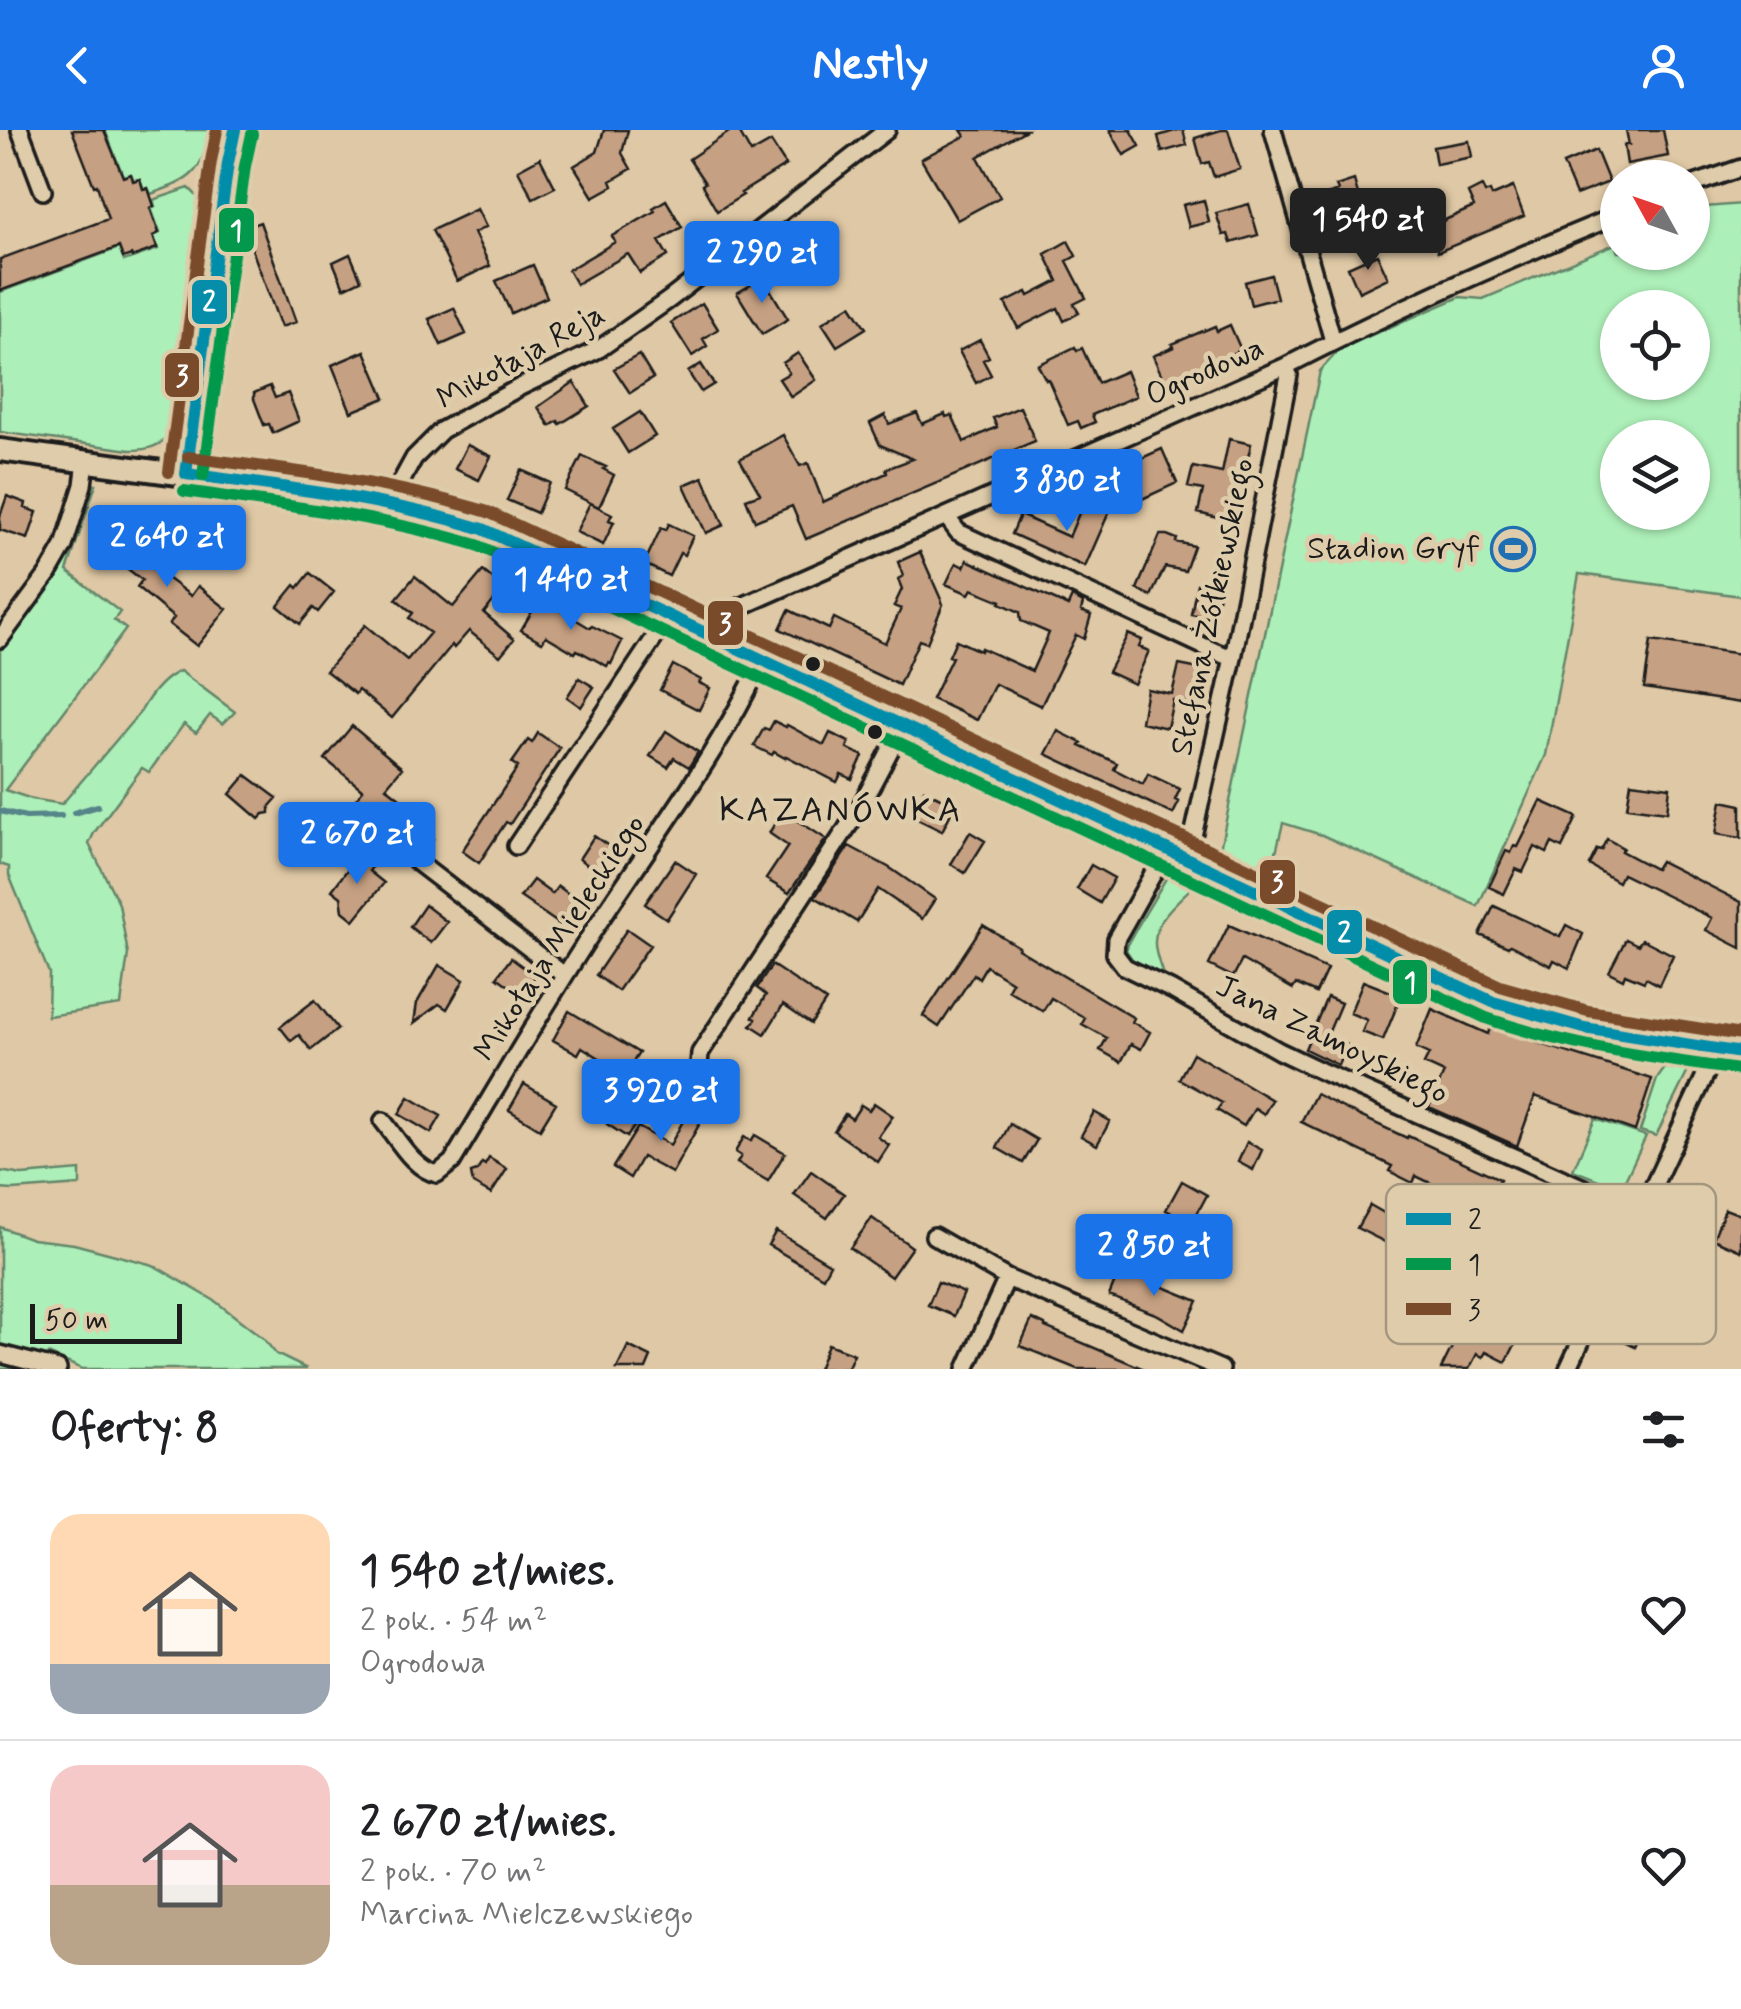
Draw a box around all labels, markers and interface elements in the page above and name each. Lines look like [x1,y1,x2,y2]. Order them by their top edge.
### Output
text: Nestly [812,36,929,95]
icon: back [50,38,105,93]
icon: person [1636,38,1691,93]
north arrow [1600,160,1710,270]
map controls [1600,160,1710,530]
pin: 1 540 zł [1265,188,1471,273]
text: 1 540 zł [1312,199,1424,241]
line badge: 1 [217,206,256,254]
text: 1 [230,214,242,251]
pin: 2 290 zł [659,221,865,306]
text: 2 290 zł [706,232,818,274]
line badge: 2 [190,278,229,326]
text: 2 [202,285,216,322]
button: locate [1600,290,1710,400]
street label: Mikołaja Reja [429,294,613,420]
street label: Ogrodowa [1139,327,1271,417]
line badge: 3 [163,351,201,399]
text: 3 [176,359,189,396]
button: layers [1600,420,1710,530]
pin: 3 830 zł [964,449,1170,534]
street label: Stefana Żółkiewskiego [1161,454,1268,760]
text: 3 830 zł [1014,460,1120,502]
pin: 2 640 zł [64,505,270,590]
text: 2 640 zł [110,516,224,558]
sports icon: Stadion Gryf [1490,526,1536,572]
place label: Stadion Gryf [1307,528,1480,570]
pin: 1 440 zł [468,548,674,633]
text: 1 440 zł [514,559,628,601]
line badge: 3 [706,599,745,647]
text: 3 [719,607,732,644]
unlabelled marker [803,654,823,674]
unlabelled marker [865,722,885,742]
district label: KAZANÓWKA [719,788,963,834]
pin: 2 670 zł [254,802,460,887]
street label: Mikołaja Mieleckiego [464,807,657,1071]
text: 2 670 zł [300,813,414,855]
line badge: 3 [1258,858,1297,906]
text: 3 [1271,865,1284,902]
line badge: 2 [1325,908,1364,956]
text: 2 [1337,916,1351,953]
line badge: 1 [1391,958,1429,1006]
street label: Jana Zamoyskiego [1207,966,1455,1117]
text: 1 [1404,966,1416,1003]
pin: 3 920 zł [558,1059,764,1144]
text: 3 920 zł [604,1070,718,1112]
legend [1386,1184,1716,1344]
text: 2 [1468,1203,1482,1240]
pin: 2 850 zł [1051,1214,1257,1299]
text: 2 850 zł [1098,1225,1210,1267]
text: 1 [1468,1248,1481,1285]
text: 3 [1468,1293,1481,1330]
scale bar [30,1299,182,1344]
text: 50 m [45,1303,108,1340]
text: Oferty: 8 [50,1402,219,1457]
icon: filters [1636,1402,1691,1457]
text: 1 540 zł/mies. [360,1545,615,1600]
icon: home [130,1554,250,1674]
icon: heart [1636,1587,1691,1642]
text: 2 pok. · 54 m² [360,1600,547,1642]
text: Ogrodowa [360,1642,486,1684]
text: 2 670 zł/mies. [360,1796,616,1851]
icon: home [130,1805,250,1925]
icon: heart [1636,1838,1691,1893]
text: 2 pok. · 70 m² [360,1851,546,1893]
text: Marcina Mielczewskiego [360,1893,693,1935]

